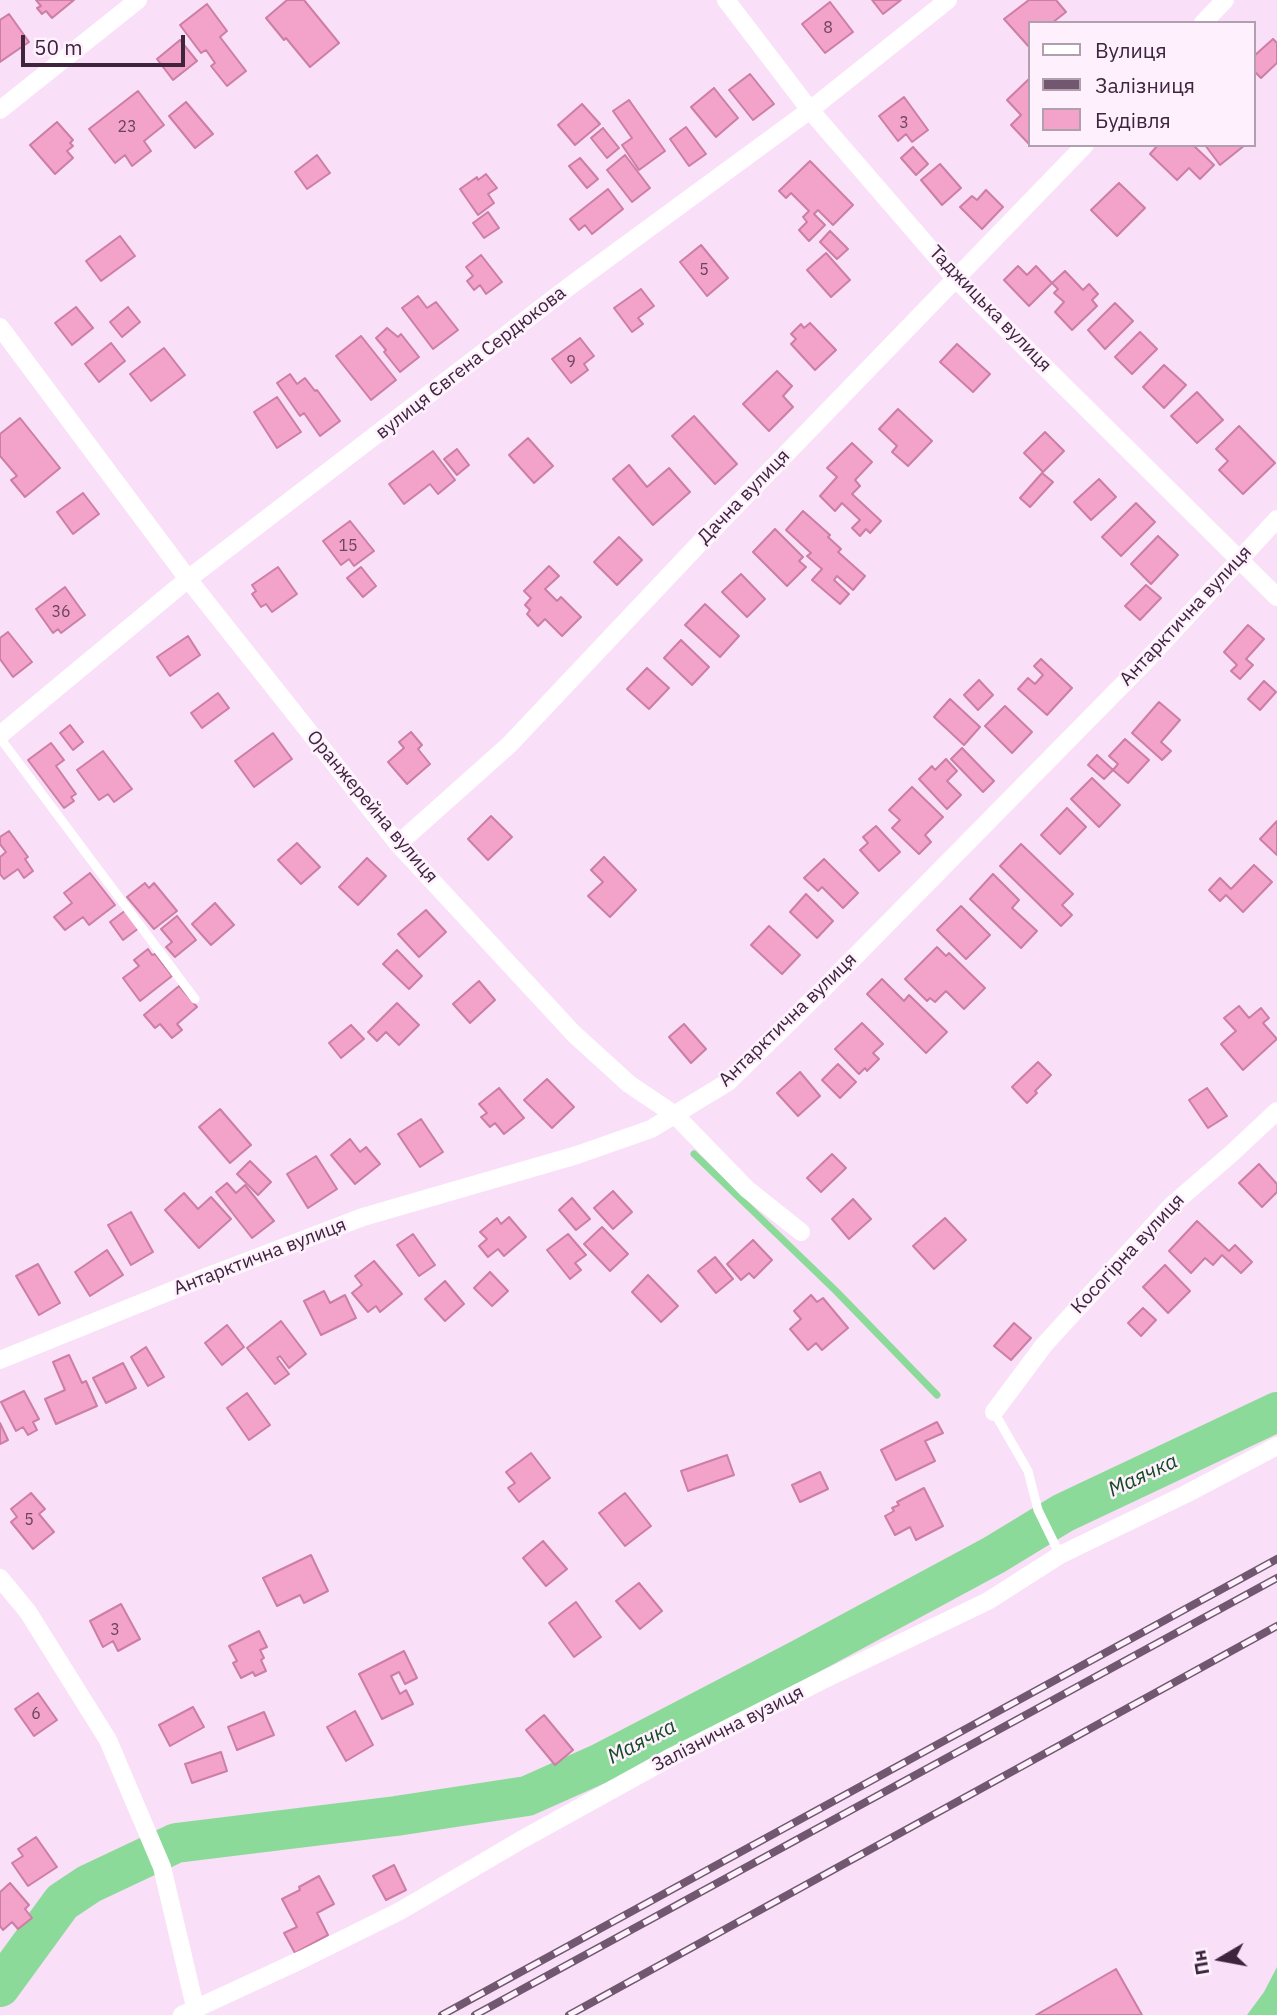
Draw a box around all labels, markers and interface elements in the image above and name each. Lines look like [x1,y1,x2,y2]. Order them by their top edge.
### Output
house number: 8 [823,18,833,38]
scale bar [24,21,189,65]
legend [1028,21,1256,147]
text: 50 m [34,33,83,61]
text: Вулиця [1095,36,1167,64]
text: Залізниця [1095,71,1195,99]
text: Будівля [1095,106,1171,134]
house number: 3 [899,113,909,133]
house number: 23 [117,117,137,137]
street label: Таджицька вулиця [924,241,1056,377]
house number: 5 [699,260,709,280]
street label: вулиця Євгена Сердюкова [371,282,571,444]
house number: 9 [566,352,576,372]
street label: Дачна вулиця [693,445,795,549]
house number: 15 [338,536,358,556]
street label: Антарктична вулиця [1115,541,1257,691]
house number: 36 [51,602,71,622]
street label: Оранжерейна вулиця [302,726,442,888]
street label: Антарктична вулиця [714,948,862,1092]
street label: Косогірна вулиця [1067,1189,1189,1319]
street label: Антарктична вулиця [171,1214,349,1300]
water label: Маячка [1104,1449,1182,1503]
house number: 5 [24,1510,34,1530]
house number: 3 [110,1620,120,1640]
street label: Залізнична вузиця [648,1681,808,1777]
house number: 6 [31,1704,41,1724]
water label: Маячка [603,1714,681,1770]
north arrow [1186,1924,1256,1994]
text: Пн [1186,1948,1214,1977]

